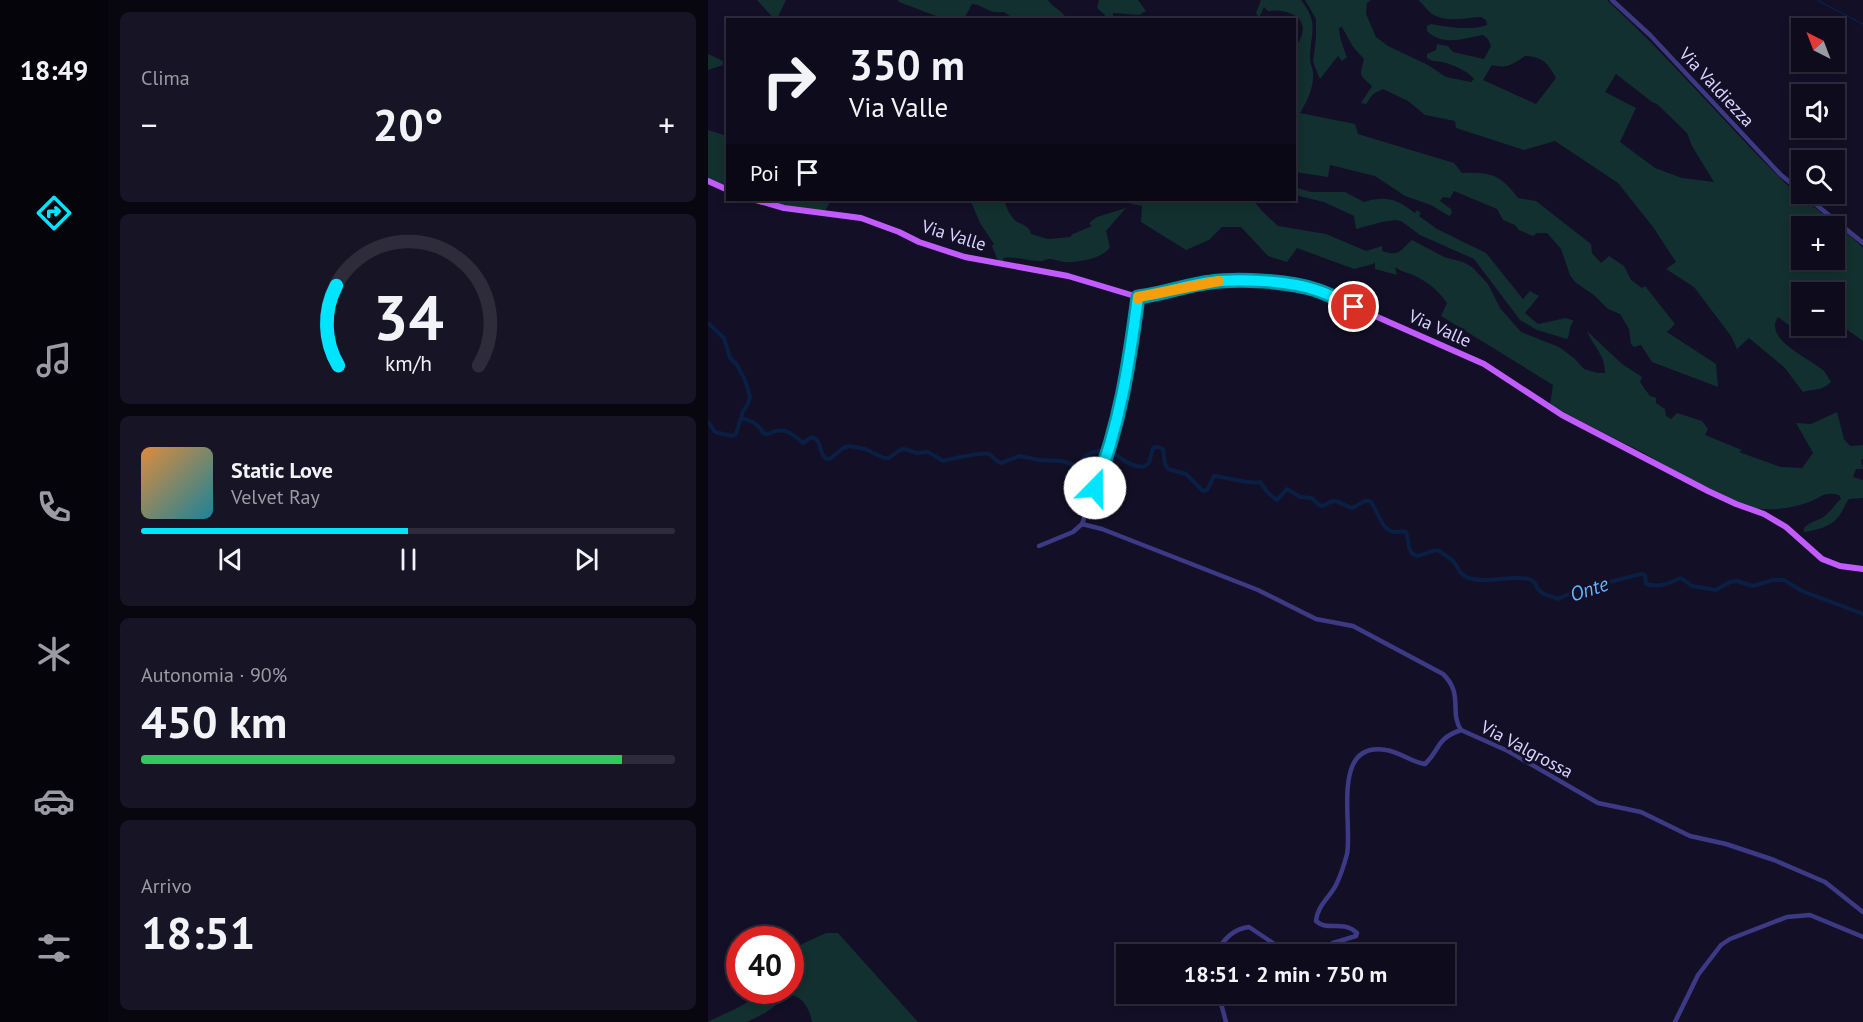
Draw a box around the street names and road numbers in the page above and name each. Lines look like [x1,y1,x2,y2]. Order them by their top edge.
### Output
street label: Via Valdiezza [1674,42,1760,131]
street label: Via Valle [918,214,989,256]
street label: Via Valle [1404,304,1475,352]
street label: Via Valgrossa [1476,715,1577,783]

